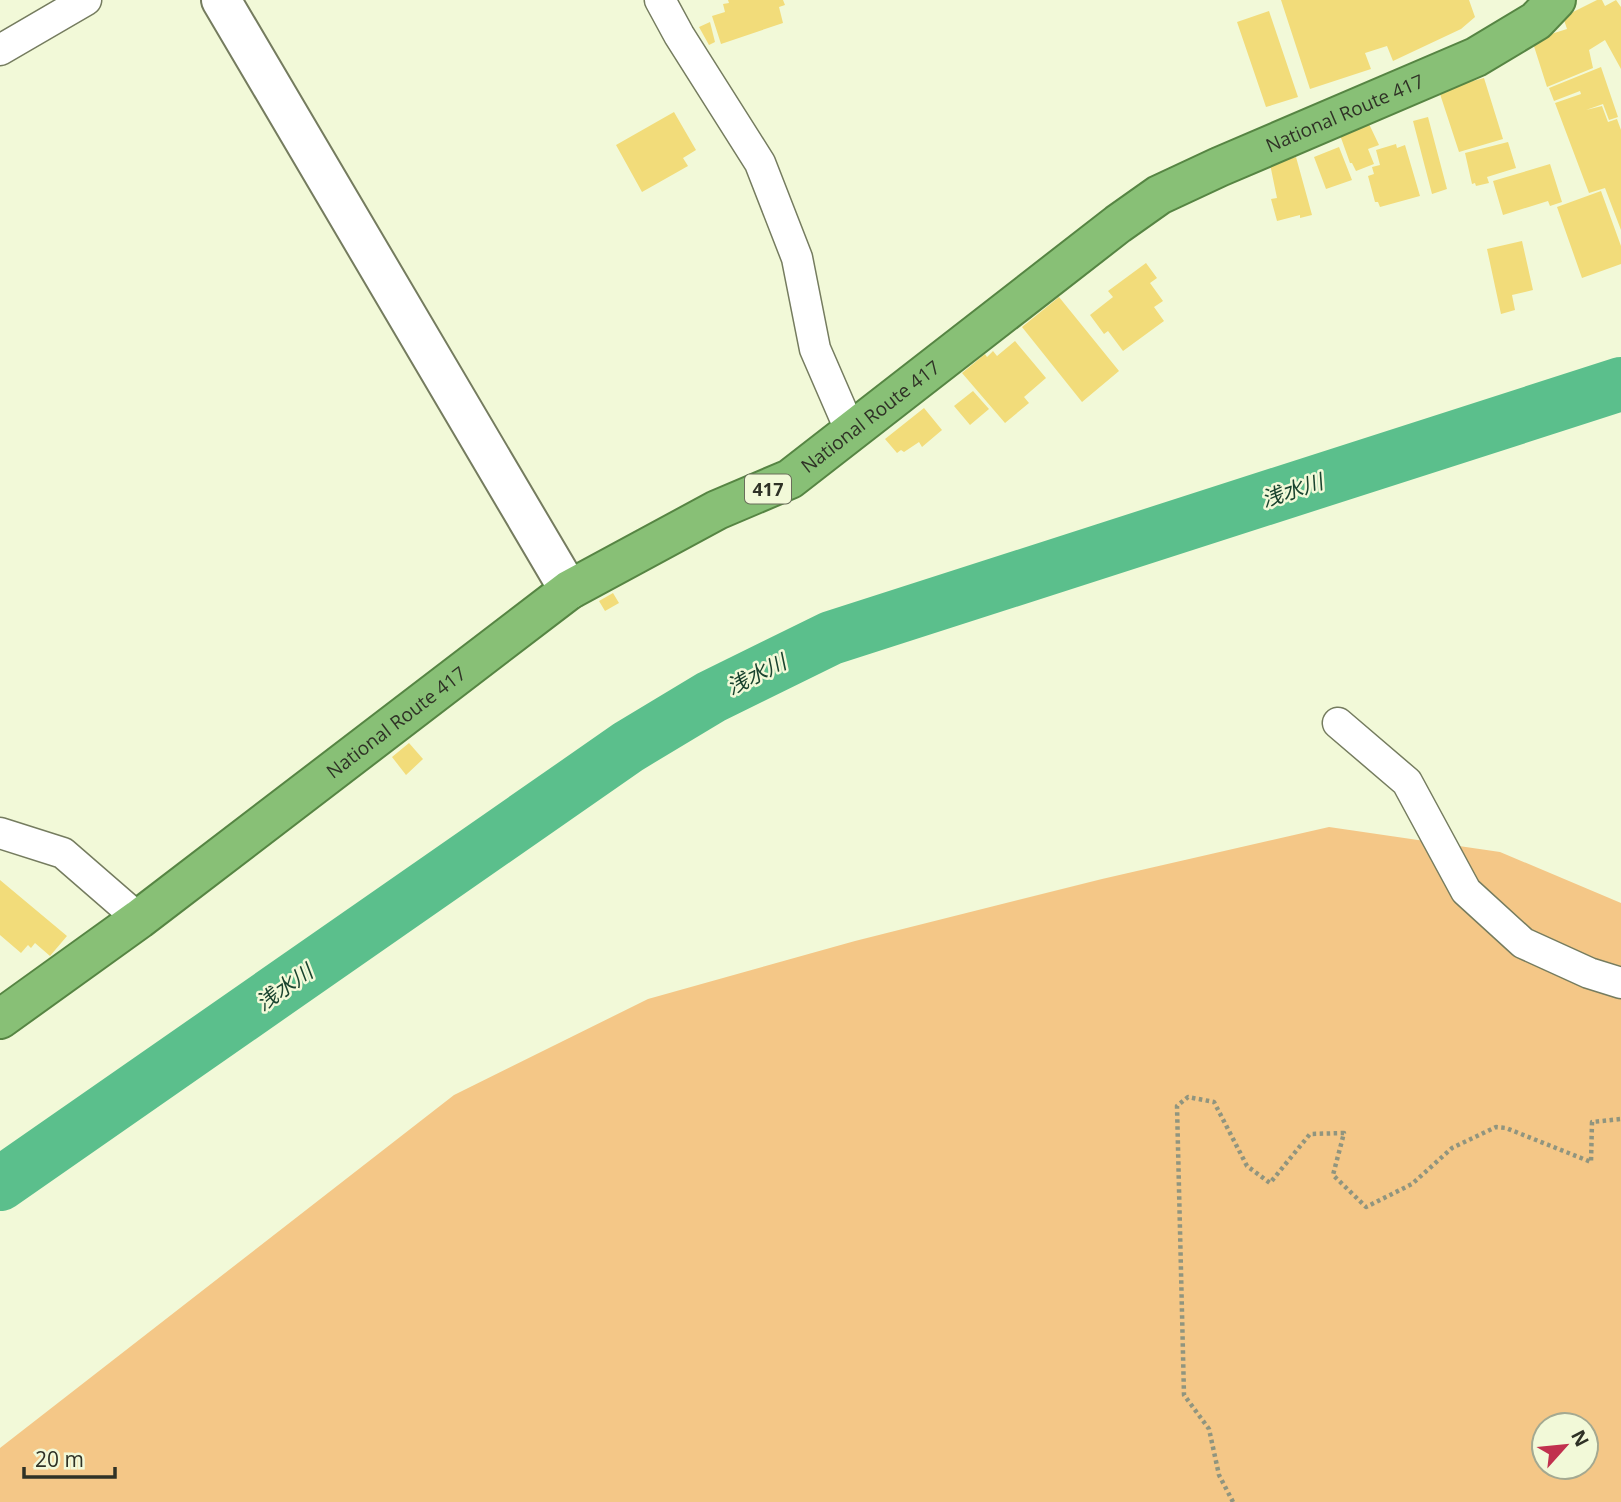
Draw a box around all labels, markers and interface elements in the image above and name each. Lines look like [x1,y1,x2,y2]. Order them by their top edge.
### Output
street label: National Route 417 [1262,68,1428,158]
street label: National Route 417 [795,354,945,479]
water label: 浅水川 [1258,466,1328,513]
road number: 417 [745,475,791,504]
water label: 浅水川 [722,647,792,700]
street label: National Route 417 [321,660,471,784]
water label: 浅水川 [250,956,319,1017]
north arrow [1530,1411,1600,1481]
text: N [1565,1425,1595,1451]
scale bar [24,1436,116,1480]
text: 20 m [35,1445,84,1473]

